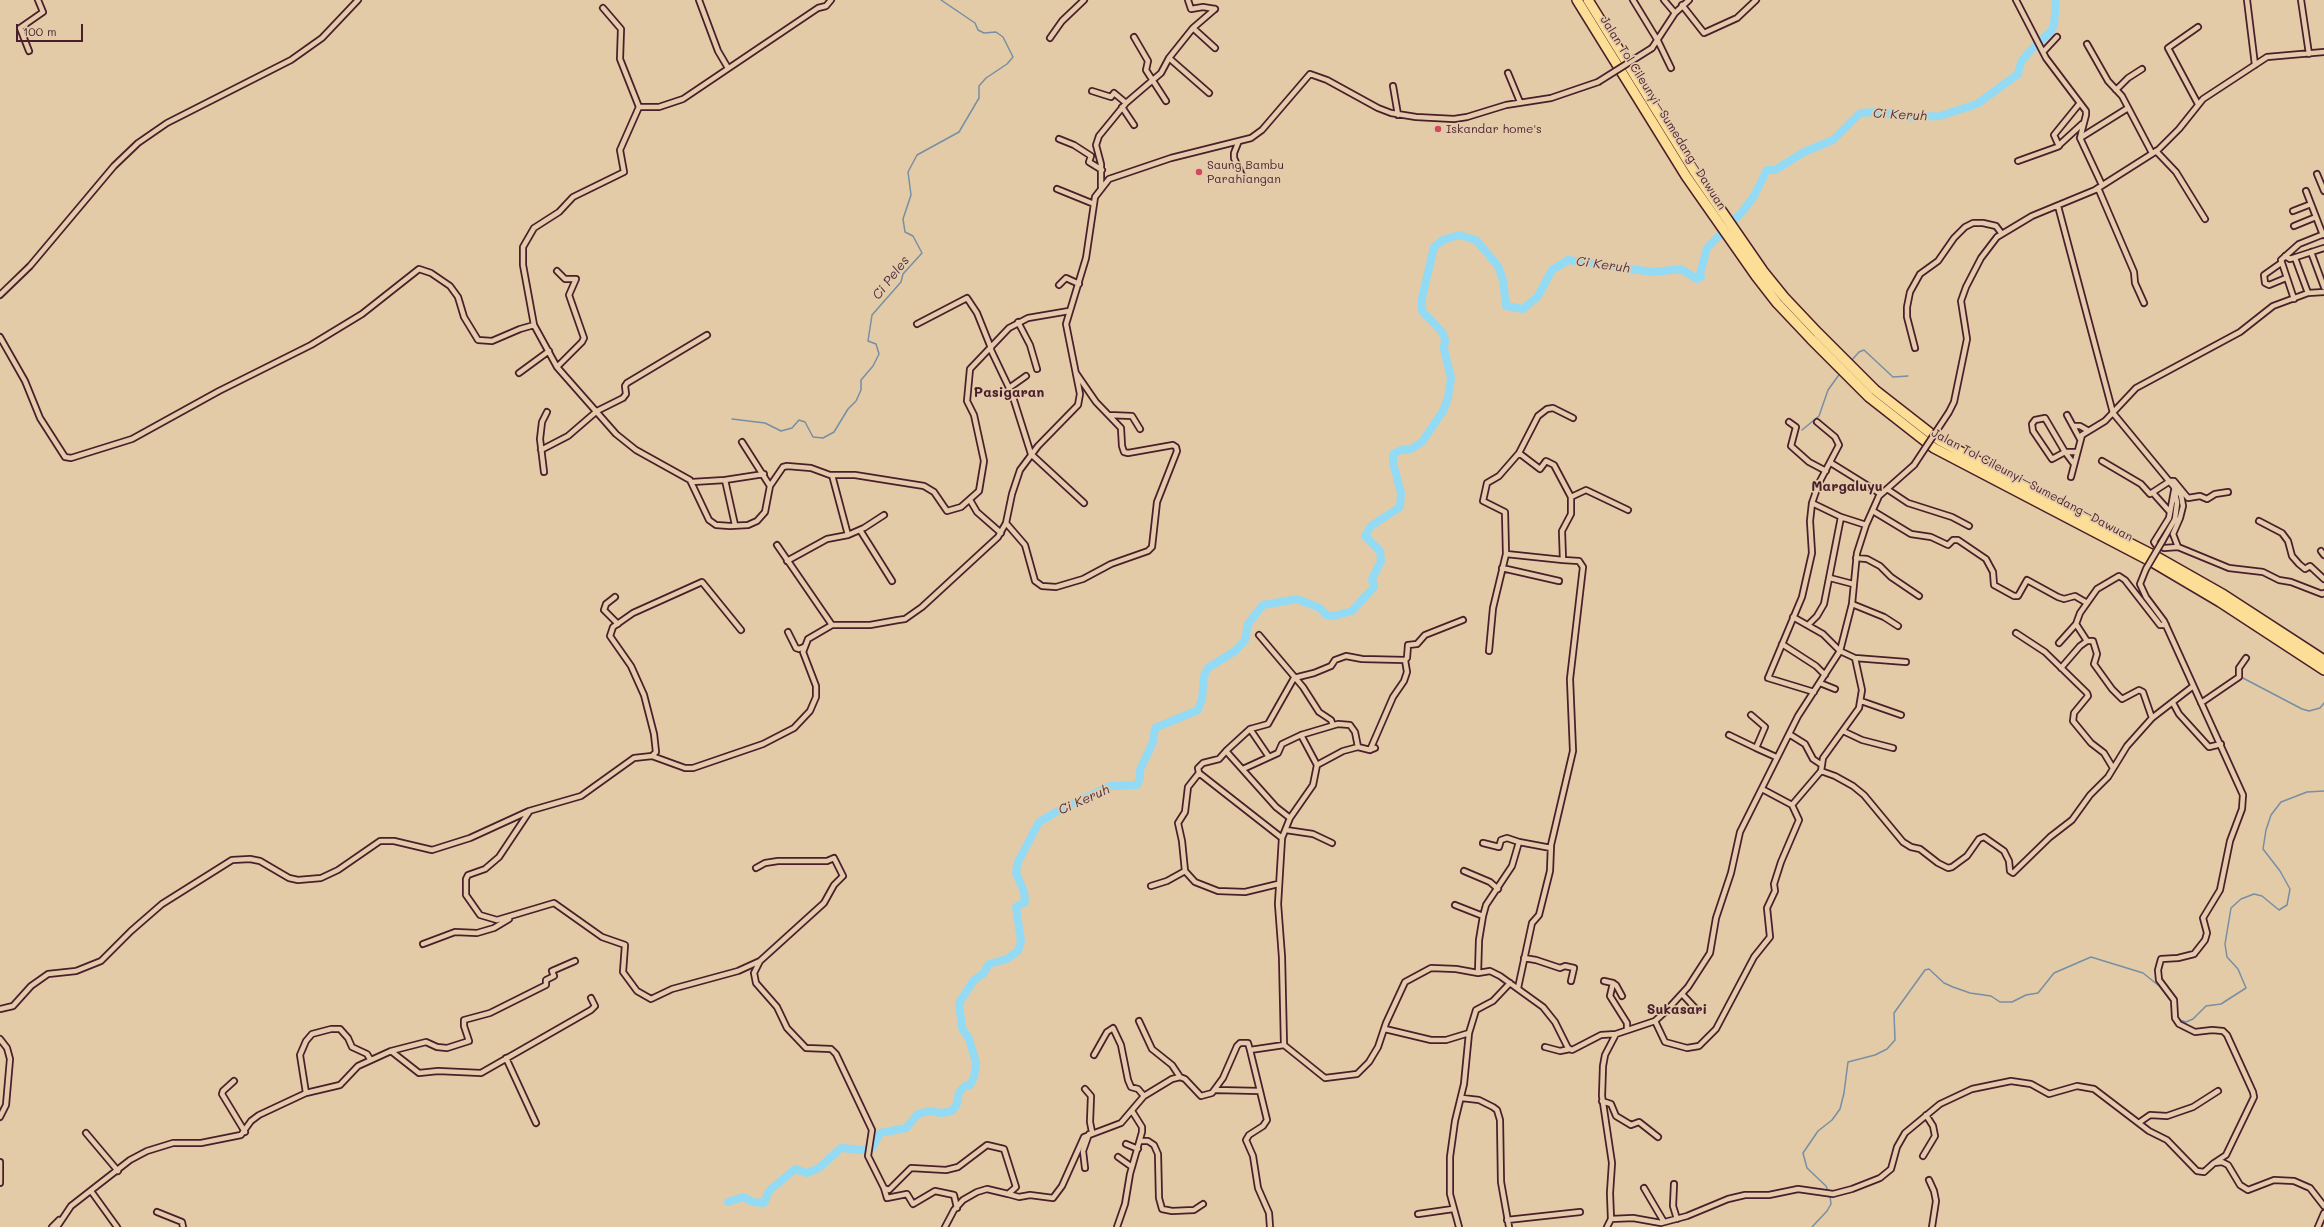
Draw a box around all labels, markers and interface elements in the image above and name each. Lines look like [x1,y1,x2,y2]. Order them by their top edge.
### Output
street label: Jalan Tol Cileunyi–Sumedang–Dawuan [1597,13,1729,213]
scale bar [18,16,85,42]
text: 100 m [23,23,57,39]
water label: Ci Keruh [1872,106,1928,124]
place label: Iskandar home's [1446,122,1542,136]
marker: Iskandar home's [1433,124,1443,134]
place label: Saung Bambu Parahiangan [1207,158,1284,186]
marker: Saung Bambu Parahiangan [1194,167,1204,177]
water label: Ci Peles [869,253,913,303]
water label: Ci Keruh [1575,253,1631,277]
district label: Pasigaran [974,385,1044,401]
street label: Jalan Tol Cileunyi–Sumedang–Dawuan [1929,426,2135,544]
district label: Margaluyu [1811,479,1883,495]
water label: Ci Keruh [1056,782,1112,818]
district label: Sukasari [1647,1002,1707,1018]

